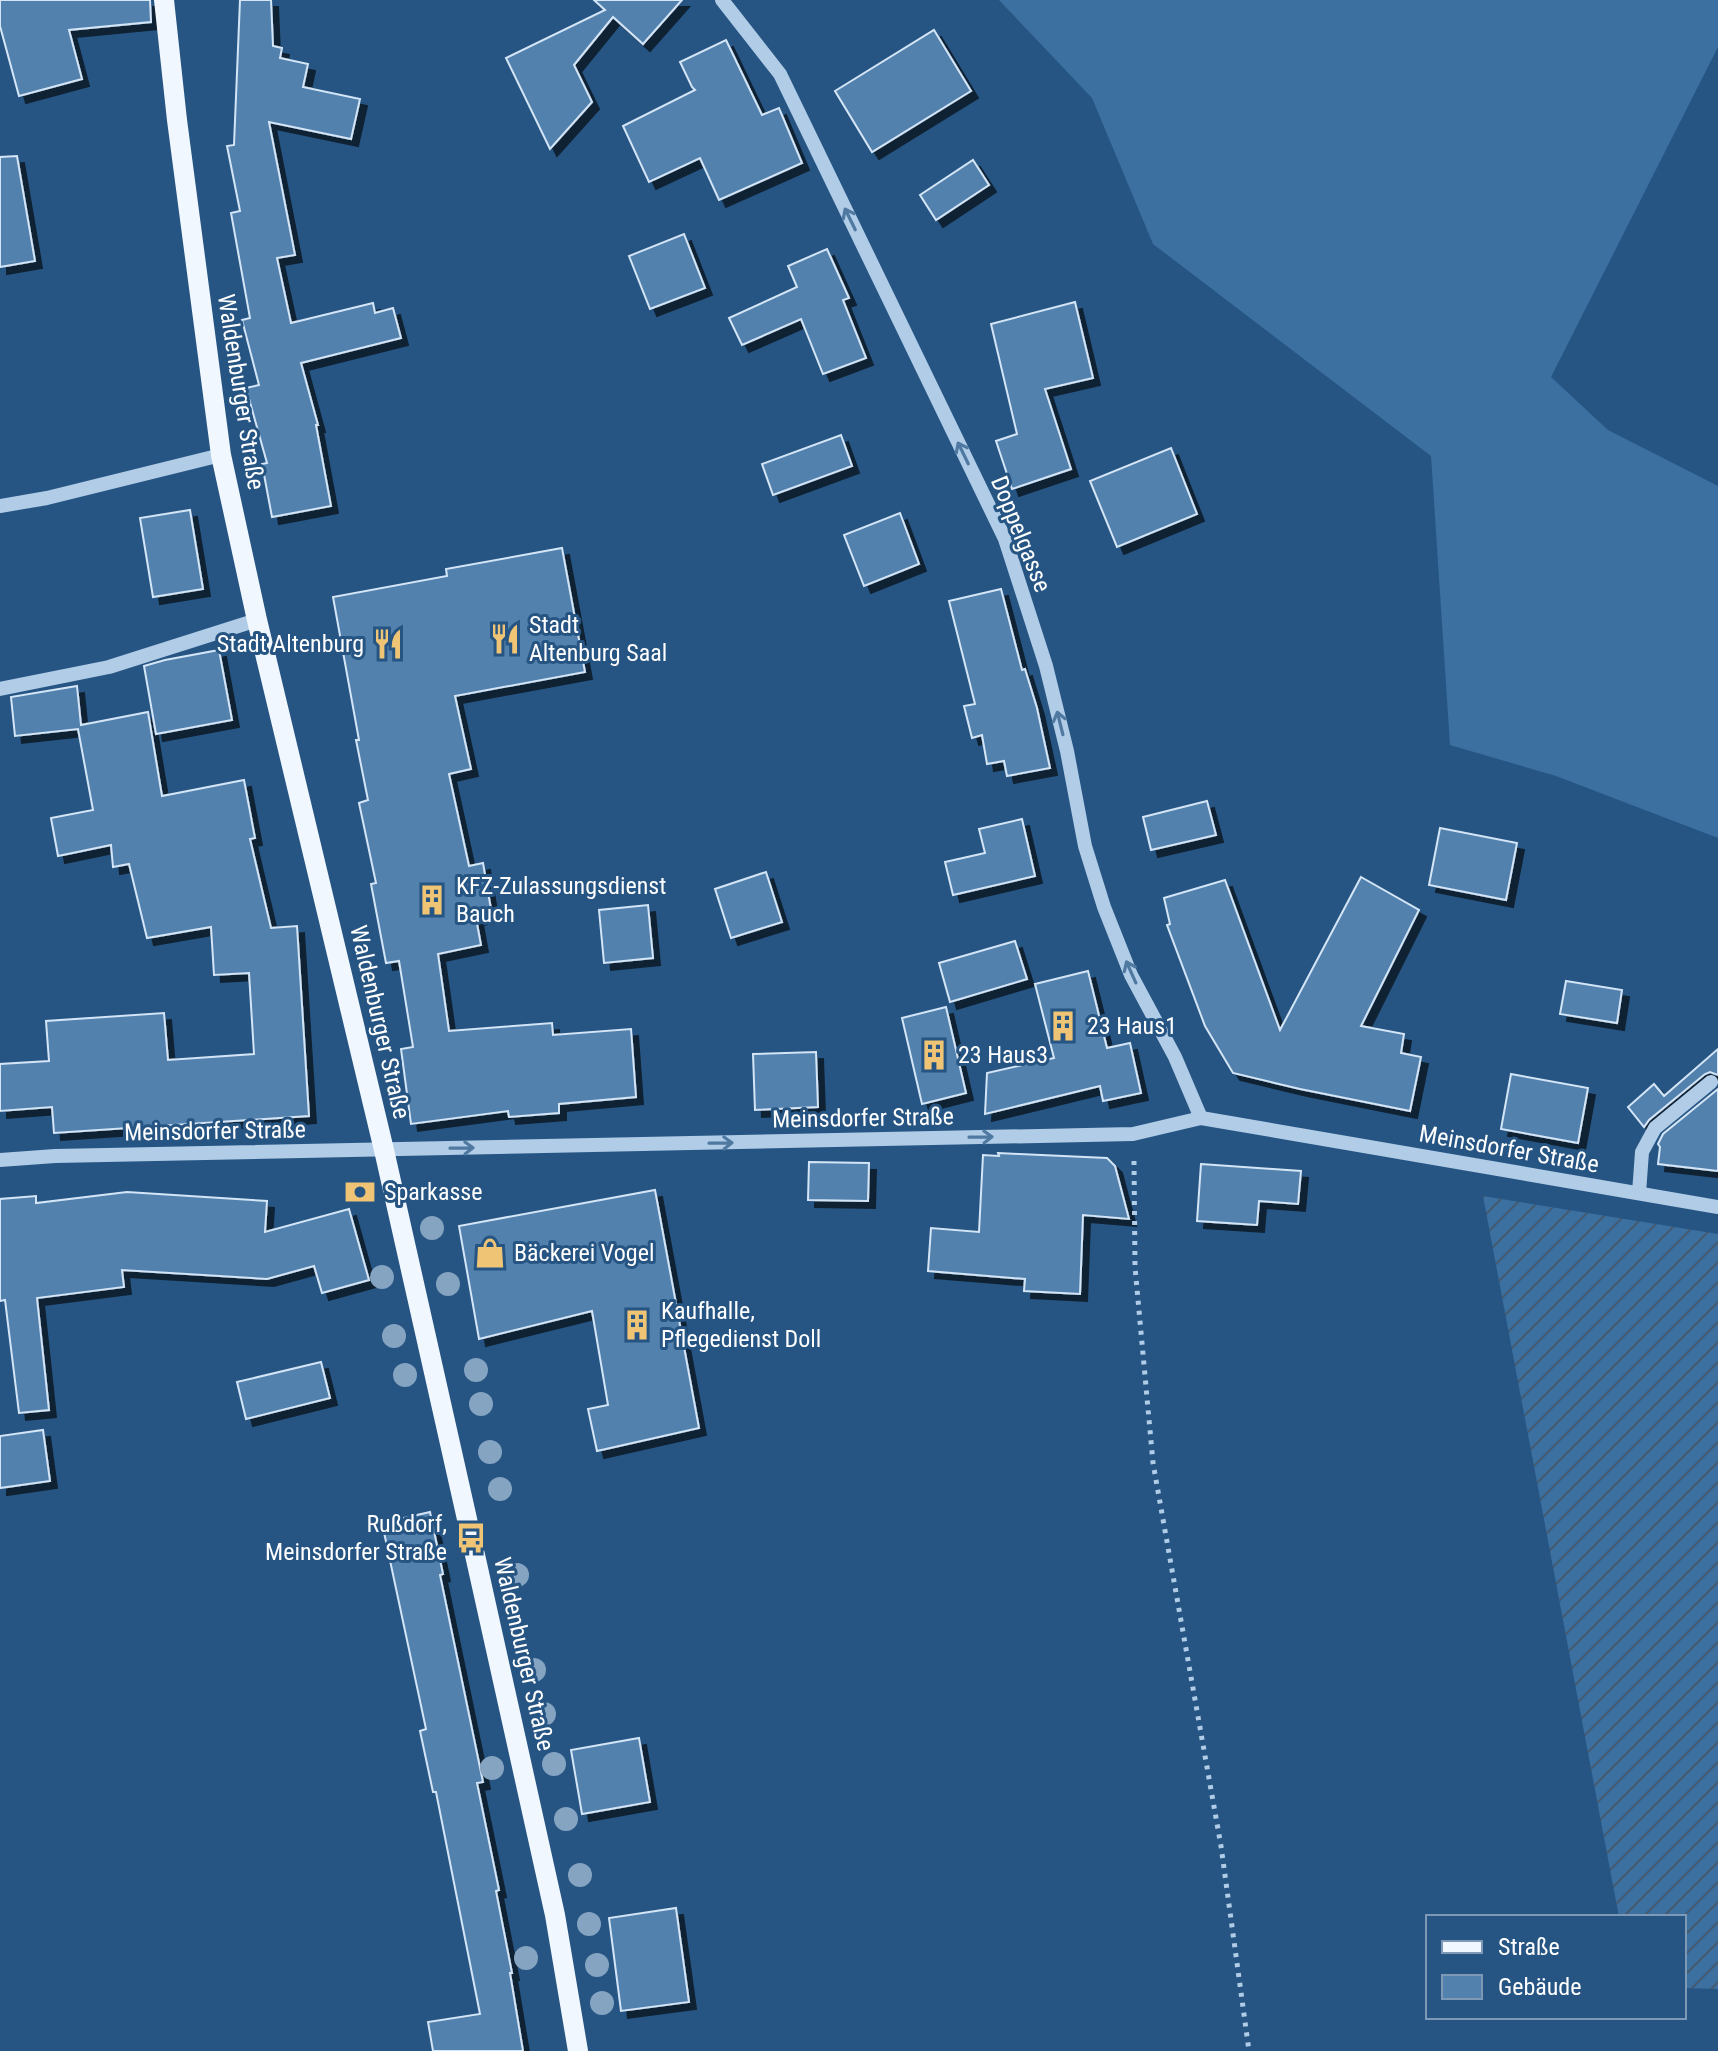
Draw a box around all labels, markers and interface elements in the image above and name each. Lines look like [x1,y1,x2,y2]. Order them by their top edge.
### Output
one-way arrow [842,207,857,231]
street label: Waldenburger Straße [212,292,270,492]
one-way arrow [955,441,970,465]
street label: Doppelgasse [985,472,1057,596]
place label: Stadt Altenburg Saal [529,611,667,667]
restaurant icon: Stadt Altenburg Saal [488,622,522,656]
restaurant icon: Stadt Altenburg [371,627,405,661]
place label: Stadt Altenburg [217,630,364,658]
one-way arrow [1052,711,1067,736]
place label: KFZ-Zulassungsdienst Bauch [456,872,666,928]
building icon: KFZ-Zulassungsdienst Bauch [415,883,449,917]
street label: Waldenburger Straße [344,922,416,1122]
one-way arrow [1122,961,1137,985]
building icon: 23 Haus1 [1046,1009,1080,1043]
place label: 23 Haus1 [1087,1012,1177,1040]
building icon: 23 Haus3 [917,1038,951,1072]
place label: 23 Haus3 [958,1041,1048,1069]
street label: Meinsdorfer Straße [772,1102,954,1134]
street label: Meinsdorfer Straße [124,1115,306,1147]
street label: Meinsdorfer Straße [1417,1119,1601,1179]
one-way arrow [967,1129,994,1145]
one-way arrow [707,1135,734,1150]
one-way arrow [448,1140,474,1156]
bank icon: Sparkasse [343,1175,377,1209]
place label: Sparkasse [384,1178,483,1206]
shop icon: Bäckerei Vogel [473,1236,507,1270]
place label: Bäckerei Vogel [514,1239,654,1267]
place label: Kaufhalle, Pflegedienst Doll [661,1297,821,1353]
building icon: Kaufhalle, Pflegedienst Doll [620,1308,654,1342]
place label: Rußdorf, Meinsdorfer Straße [265,1510,447,1566]
bus stop icon: Rußdorf, Meinsdorfer Straße [454,1521,488,1555]
street label: Waldenburger Straße [488,1554,560,1754]
legend [1426,1915,1686,2019]
text: Straße [1498,1933,1560,1961]
text: Gebäude [1498,1973,1582,2001]

